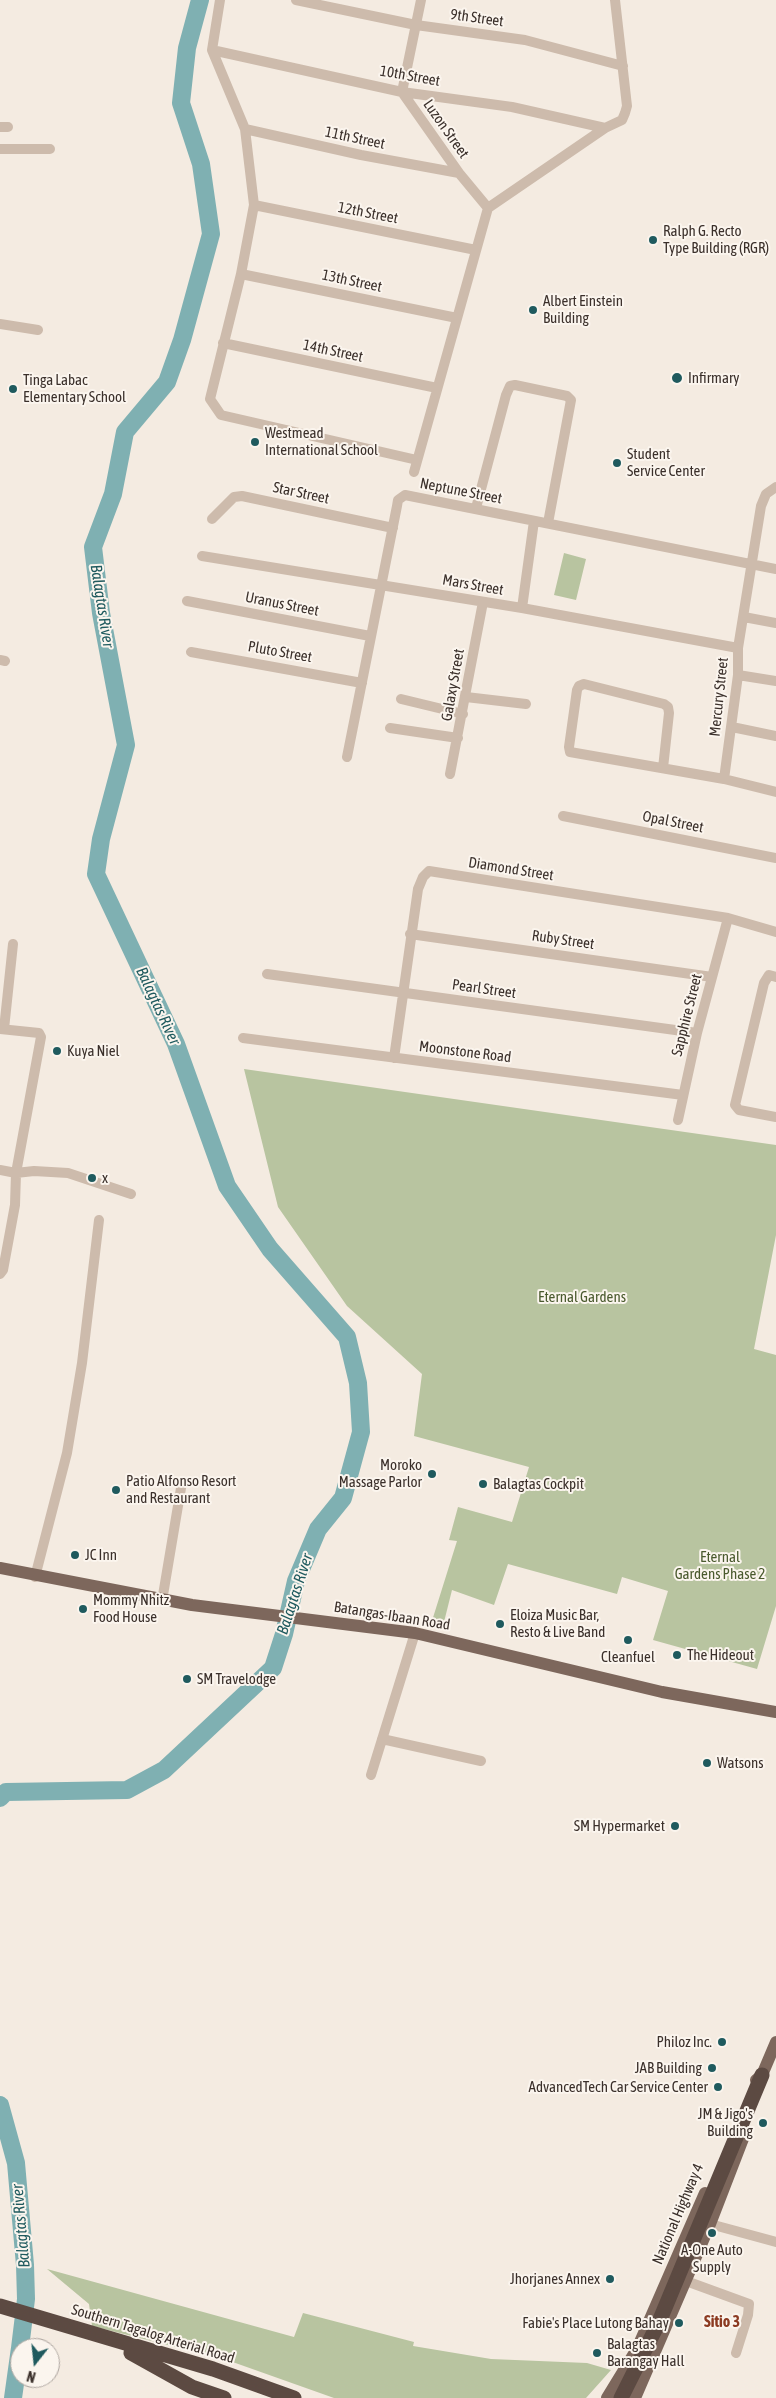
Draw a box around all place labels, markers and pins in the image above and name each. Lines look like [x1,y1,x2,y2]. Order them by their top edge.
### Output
place label: Ralph G. Recto Type Building (RGR) [663,222,769,257]
marker: Ralph G. Recto Type Building (RGR) [647,234,659,246]
place label: Albert Einstein Building [543,292,623,327]
marker: Albert Einstein Building [527,304,539,316]
place label: Infirmary [688,369,739,387]
place label: Tinga Labac Elementary School [23,371,126,406]
marker: Infirmary [670,371,684,385]
marker: Tinga Labac Elementary School [7,383,19,395]
place label: Westmead International School [265,424,378,459]
marker: Westmead International School [249,436,261,448]
place label: Student Service Center [627,445,705,480]
marker: Student Service Center [611,457,623,469]
place label: Kuya Niel [67,1042,120,1060]
marker: Kuya Niel [51,1045,63,1057]
place label: x [102,1169,108,1187]
marker: x [86,1172,98,1184]
place label: Moroko Massage Parlor [339,1456,422,1491]
marker: Moroko Massage Parlor [426,1468,438,1480]
place label: Patio Alfonso Resort and Restaurant [126,1472,236,1507]
place label: Balagtas Cockpit [493,1475,584,1493]
marker: Balagtas Cockpit [477,1478,489,1490]
marker: Patio Alfonso Resort and Restaurant [110,1484,122,1496]
place label: JC Inn [85,1546,117,1564]
marker: JC Inn [69,1549,81,1561]
place label: Mommy Nhitz Food House [93,1591,169,1626]
marker: Mommy Nhitz Food House [77,1603,89,1615]
place label: Eloiza Music Bar, Resto & Live Band [510,1606,605,1641]
marker: Eloiza Music Bar, Resto & Live Band [494,1618,506,1630]
marker: Cleanfuel [622,1634,634,1646]
place label: The Hideout [687,1646,754,1664]
place label: Cleanfuel [601,1648,655,1666]
marker: The Hideout [671,1649,683,1661]
place label: SM Travelodge [197,1670,276,1688]
marker: SM Travelodge [181,1673,193,1685]
place label: Watsons [717,1754,764,1772]
marker: Watsons [701,1757,713,1769]
place label: SM Hypermarket [574,1817,665,1835]
marker: SM Hypermarket [669,1820,681,1832]
place label: Philoz Inc. [656,2033,712,2051]
marker: Philoz Inc. [716,2036,728,2048]
place label: JAB Building [635,2059,702,2077]
marker: JAB Building [706,2062,718,2074]
place label: AdvancedTech Car Service Center [529,2078,708,2096]
marker: AdvancedTech Car Service Center [712,2081,724,2093]
place label: JM & Jigo's Building [698,2105,753,2140]
marker: JM & Jigo's Building [757,2117,769,2129]
marker: A-One Auto Supply [706,2227,718,2239]
place label: A-One Auto Supply [681,2241,743,2276]
place label: Jhorjanes Annex [510,2270,600,2288]
marker: Jhorjanes Annex [604,2273,616,2285]
place label: Fabie's Place Lutong Bahay [522,2314,669,2332]
marker: Fabie's Place Lutong Bahay [673,2317,685,2329]
place label: Balagtas Barangay Hall [607,2335,684,2370]
marker: Balagtas Barangay Hall [591,2347,603,2359]

